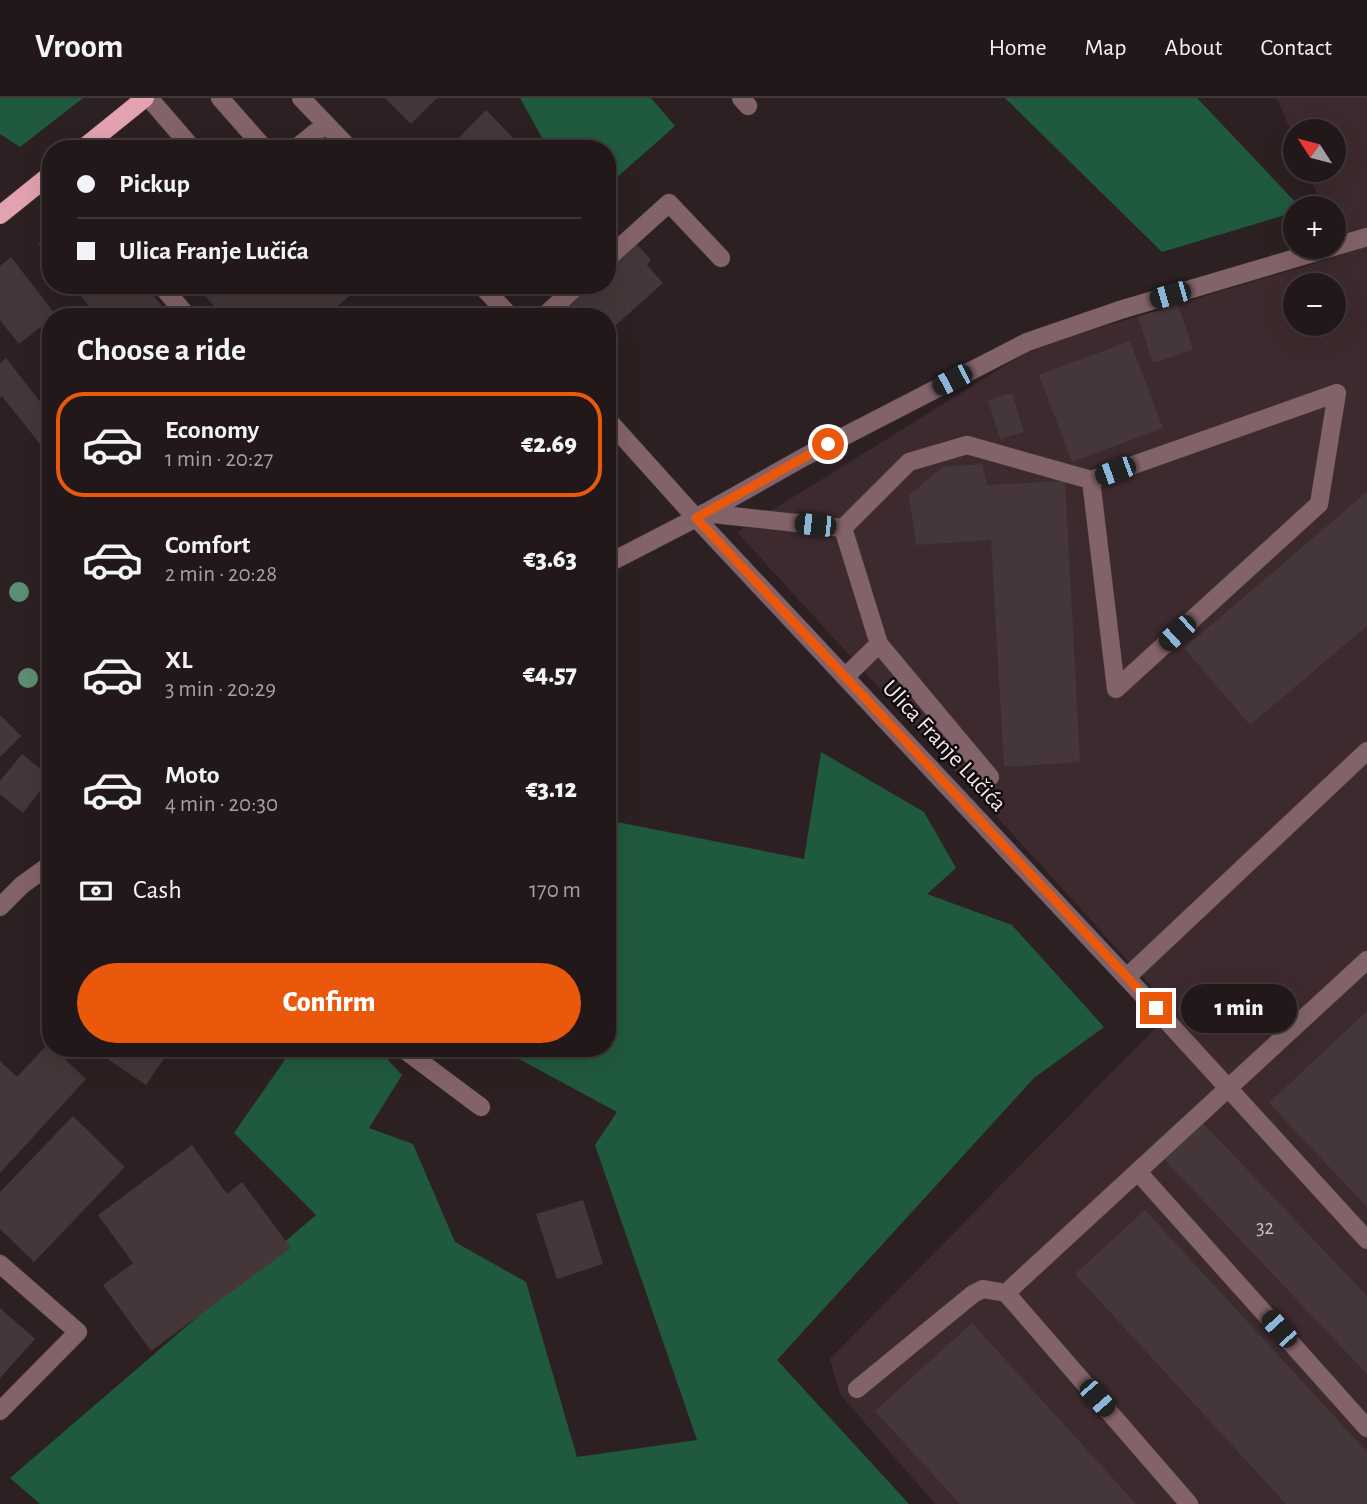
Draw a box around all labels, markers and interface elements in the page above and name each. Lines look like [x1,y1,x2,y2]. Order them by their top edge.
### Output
text: Vroom [35,31,123,64]
text: Home [989,36,1047,60]
text: Map [1085,36,1127,60]
text: About [1165,36,1222,60]
text: Contact [1260,36,1332,60]
north arrow [1283,119,1346,182]
map controls [1283,119,1346,336]
text: Pickup [119,171,190,197]
button: + [1283,196,1346,259]
text: Ulica Franje Lučića [119,238,309,264]
button: − [1283,273,1346,336]
car [1147,279,1194,311]
text: Choose a ride [77,334,246,366]
car [929,361,976,399]
icon: car [81,413,144,476]
text: Economy [165,417,259,443]
route start [812,428,844,460]
text: €2.69 [521,431,577,457]
text: 1 min · 20:27 [165,448,273,471]
car [1092,454,1139,488]
car [794,512,837,538]
icon: car [81,528,144,591]
text: Comfort [165,532,250,558]
text: €3.63 [524,546,577,572]
text: 2 min · 20:28 [165,563,277,586]
car [1155,611,1200,655]
icon: car [81,643,144,706]
text: XL [165,647,192,673]
text: €4.57 [523,661,577,687]
street label: Ulica Franje Lučića [877,676,1011,816]
text: 3 min · 20:29 [165,678,276,701]
icon: car [81,758,144,821]
text: Moto [165,762,220,788]
text: €3.12 [526,776,577,802]
text: 4 min · 20:30 [165,793,278,816]
icon: cash [77,872,115,910]
text: Cash [133,877,182,903]
text: 170 m [529,879,581,902]
button: Confirm [77,963,581,1043]
callout: 1 min [1180,984,1296,1032]
route end [1140,992,1172,1024]
text: 1 min [1215,997,1263,1020]
house number: 32 [1256,1217,1274,1238]
car [1258,1306,1301,1352]
car [1076,1375,1119,1421]

